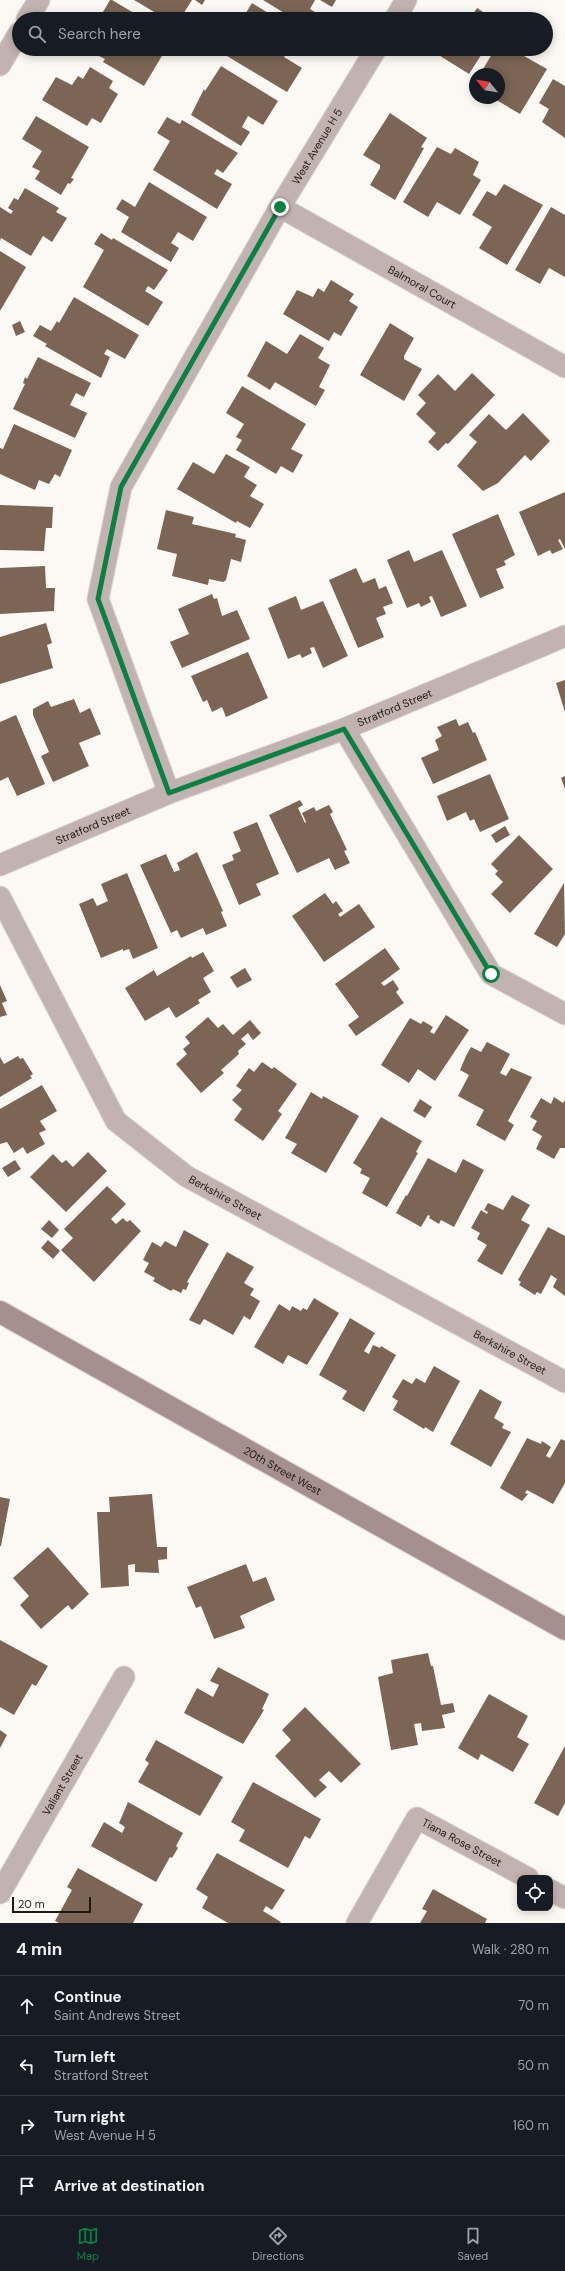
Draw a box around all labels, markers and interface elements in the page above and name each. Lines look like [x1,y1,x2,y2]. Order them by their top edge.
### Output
search box [12,12,553,56]
icon: search [26,23,48,45]
text: Search here [58,24,141,44]
north arrow [469,68,505,104]
street label: West Avenue H 5 [288,105,345,187]
route end [271,198,289,216]
street label: Balmoral Court [386,262,459,312]
street label: Stratford Street [355,686,434,730]
street label: Stratford Street [53,803,132,848]
route start [482,965,500,983]
street label: Berkshire Street [186,1172,264,1223]
street label: Berkshire Street [471,1327,549,1378]
street label: 20th Street West [241,1443,324,1498]
street label: Valiant Street [39,1751,85,1818]
street label: Tiana Rose Street [420,1815,504,1870]
map controls [517,1875,553,1911]
button: locate [517,1875,553,1911]
scale bar [12,1895,91,1914]
text: 20 m [18,1897,44,1911]
text: 4 min [16,1938,62,1960]
text: Walk · 280 m [472,1941,549,1958]
text: Continue [54,1987,122,2007]
icon: ahead [16,1995,38,2017]
text: 70 m [518,1997,549,2014]
text: Saint Andrews Street [54,2007,180,2024]
text: Turn left [54,2047,115,2067]
icon: left [16,2055,38,2077]
text: 50 m [517,2057,549,2074]
text: Stratford Street [54,2067,148,2084]
text: Turn right [54,2107,125,2127]
icon: right [16,2115,38,2137]
text: 160 m [513,2117,549,2134]
text: West Avenue H 5 [54,2127,156,2144]
icon: arrive [16,2175,38,2197]
text: Arrive at destination [54,2176,205,2196]
tab: Map [77,2225,99,2263]
tab: Directions [252,2225,304,2263]
tab: Saved [457,2225,488,2263]

